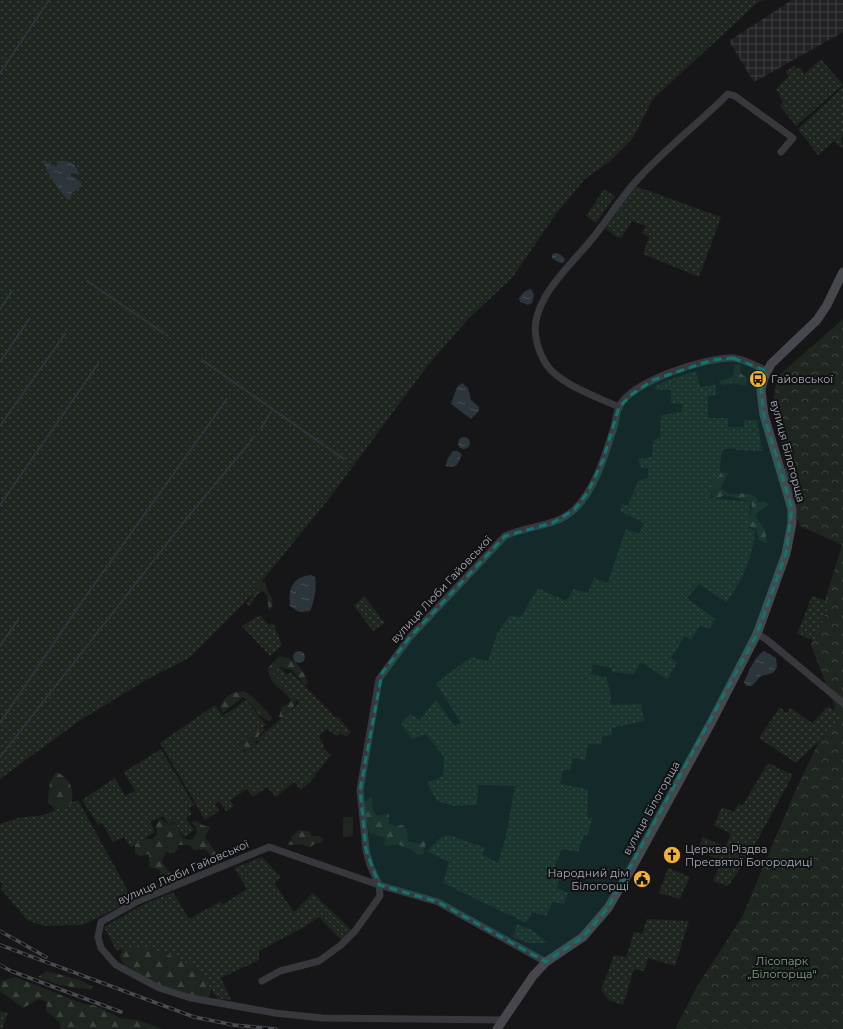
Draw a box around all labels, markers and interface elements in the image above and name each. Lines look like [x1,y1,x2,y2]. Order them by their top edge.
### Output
bus stop icon: Гайовської [748,369,768,389]
place label: Гайовської [771,372,833,386]
street label: вулиця Білогорща [768,398,808,504]
street label: вулиця Люби Гайовської [387,532,495,646]
street label: вулиця Білогорща [619,759,683,857]
street label: вулиця Люби Гайовської [115,837,251,907]
place label: Церква Різдва Пресвятої Богородиці [685,842,812,869]
church icon: Церква Різдва Пресвятої Богородиці [662,845,682,865]
place label: Народний дім Білогорщі [548,866,629,893]
public building icon: Народний дім Білогорщі [632,869,652,889]
park label: Лісопарк „Білогорща“ [747,954,817,981]

